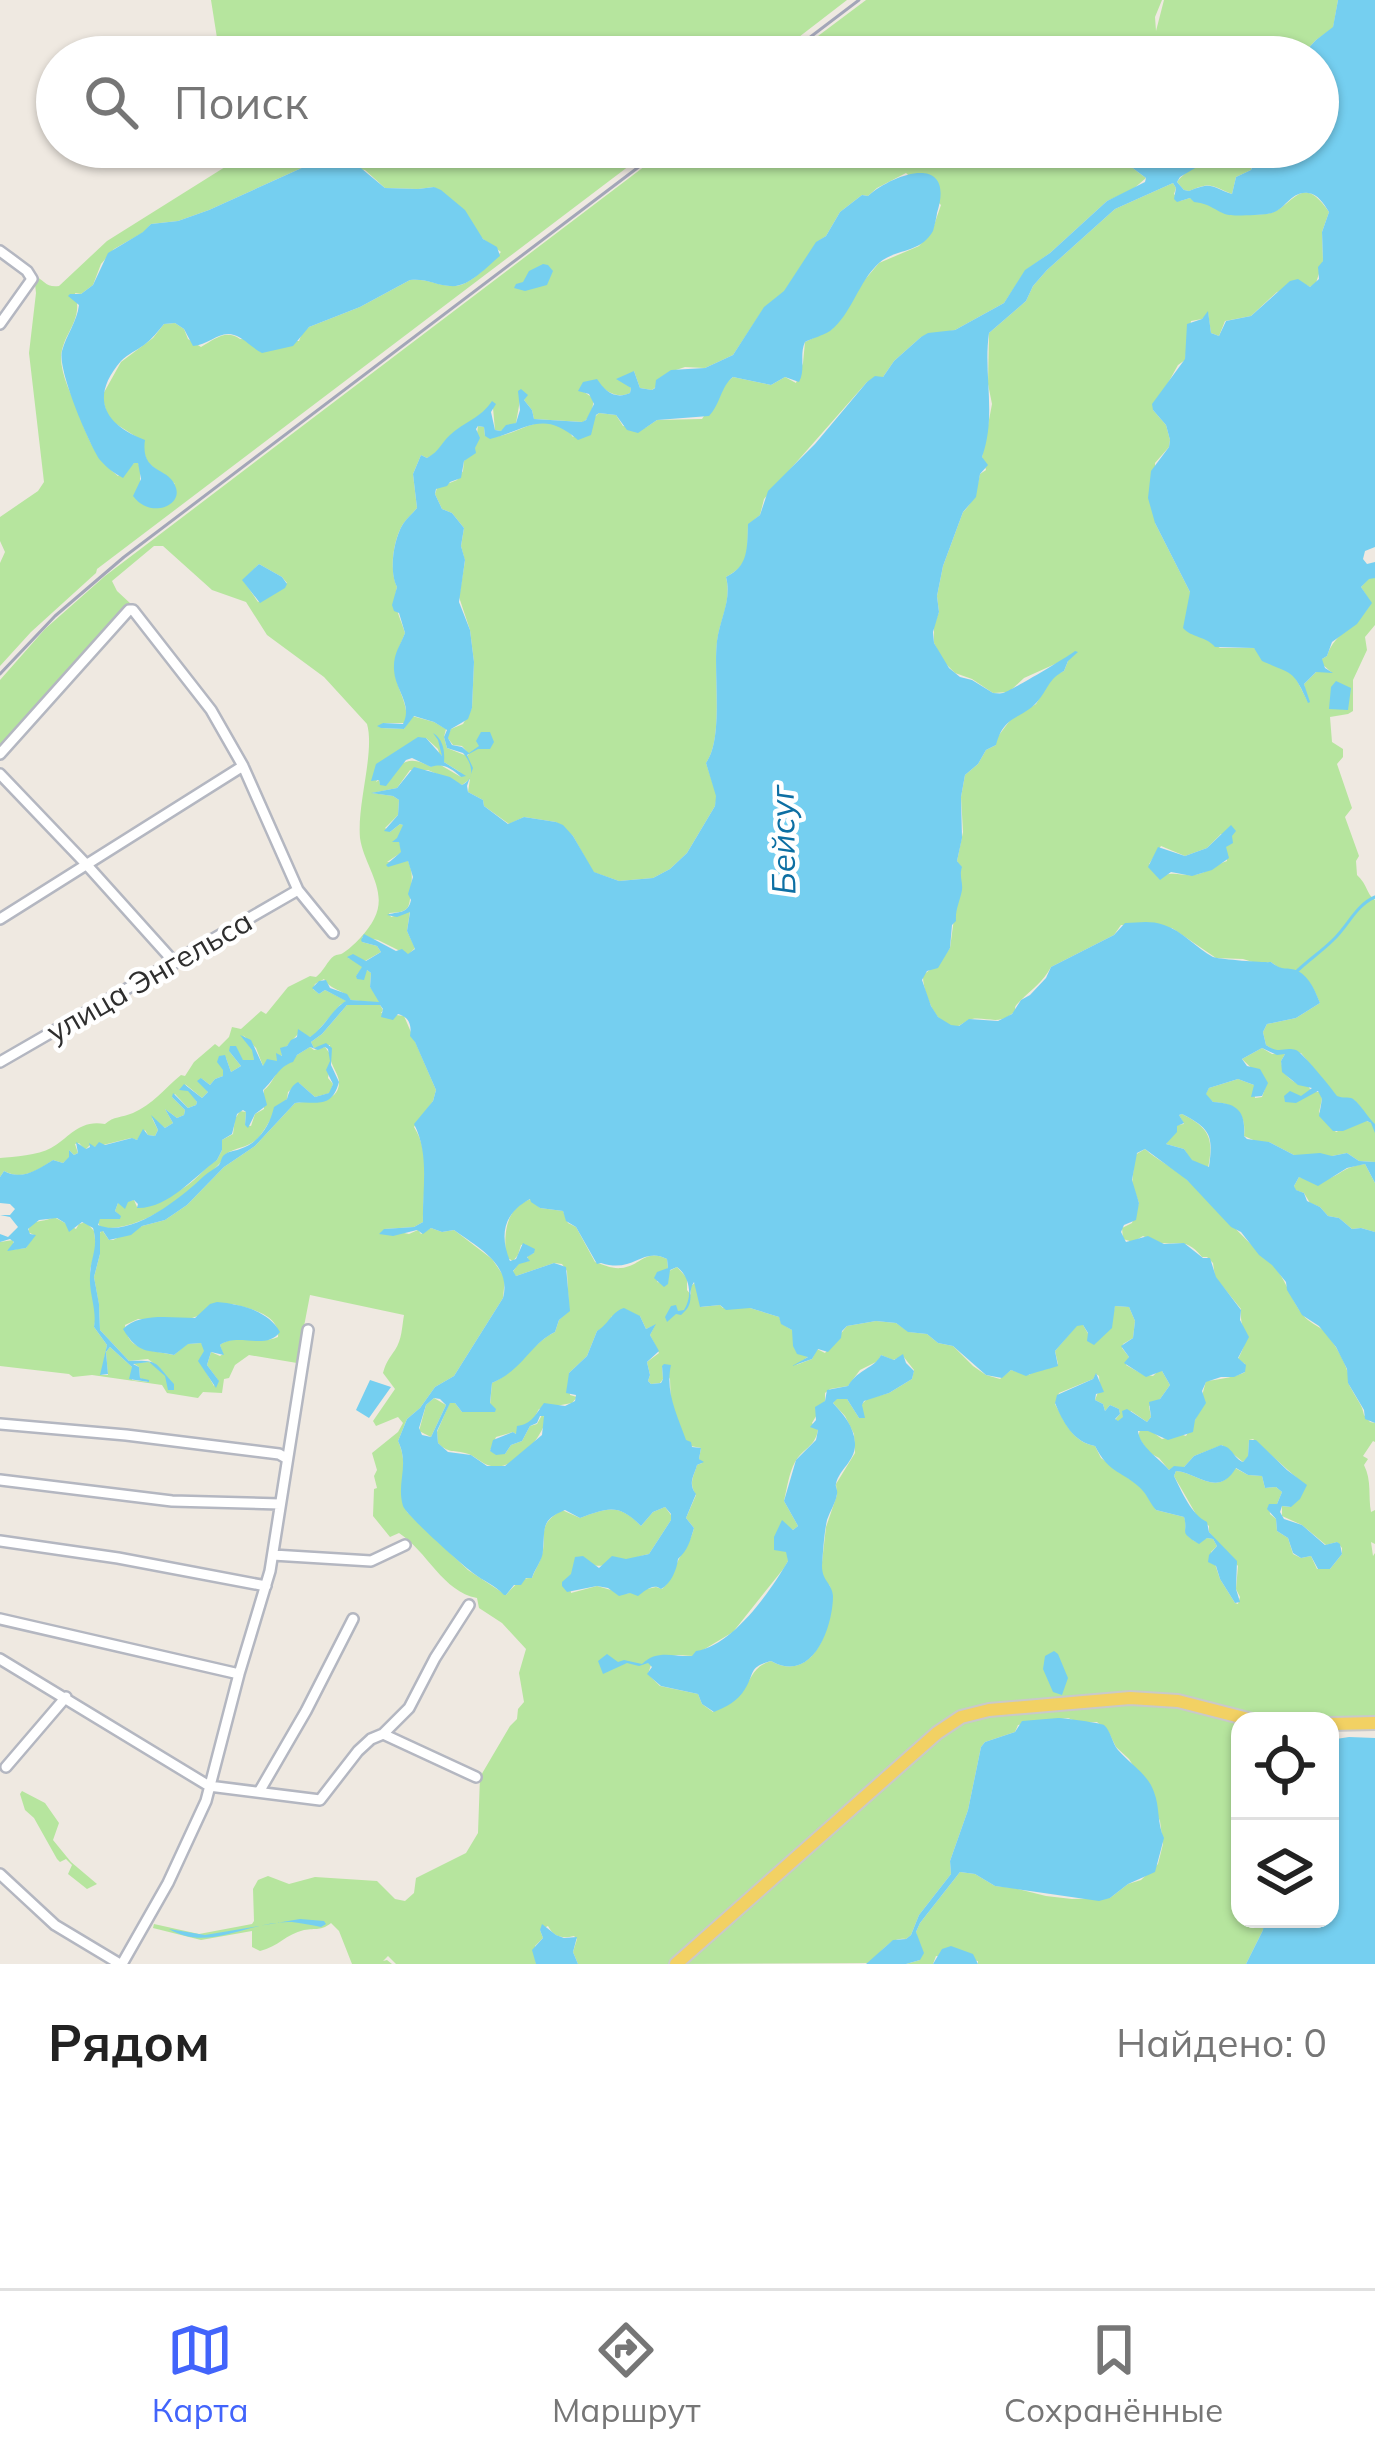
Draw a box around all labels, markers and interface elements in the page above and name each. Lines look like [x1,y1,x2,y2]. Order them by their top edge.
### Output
search box [36,36,1339,168]
icon: search [78,69,144,135]
text: Поиск [174,74,308,130]
water label: Бейсуг [761,784,803,895]
street label: улица Энгельса [39,902,259,1050]
map controls [1231,1712,1339,1928]
button: locate [1231,1712,1339,1820]
button: layers [1231,1820,1339,1928]
text: Рядом [48,2010,210,2074]
text: Найдено: 0 [1116,2018,1327,2067]
tab: Карта [152,2317,249,2430]
tab: Маршрут [552,2317,700,2430]
tab: Сохранённые [1004,2317,1223,2430]

